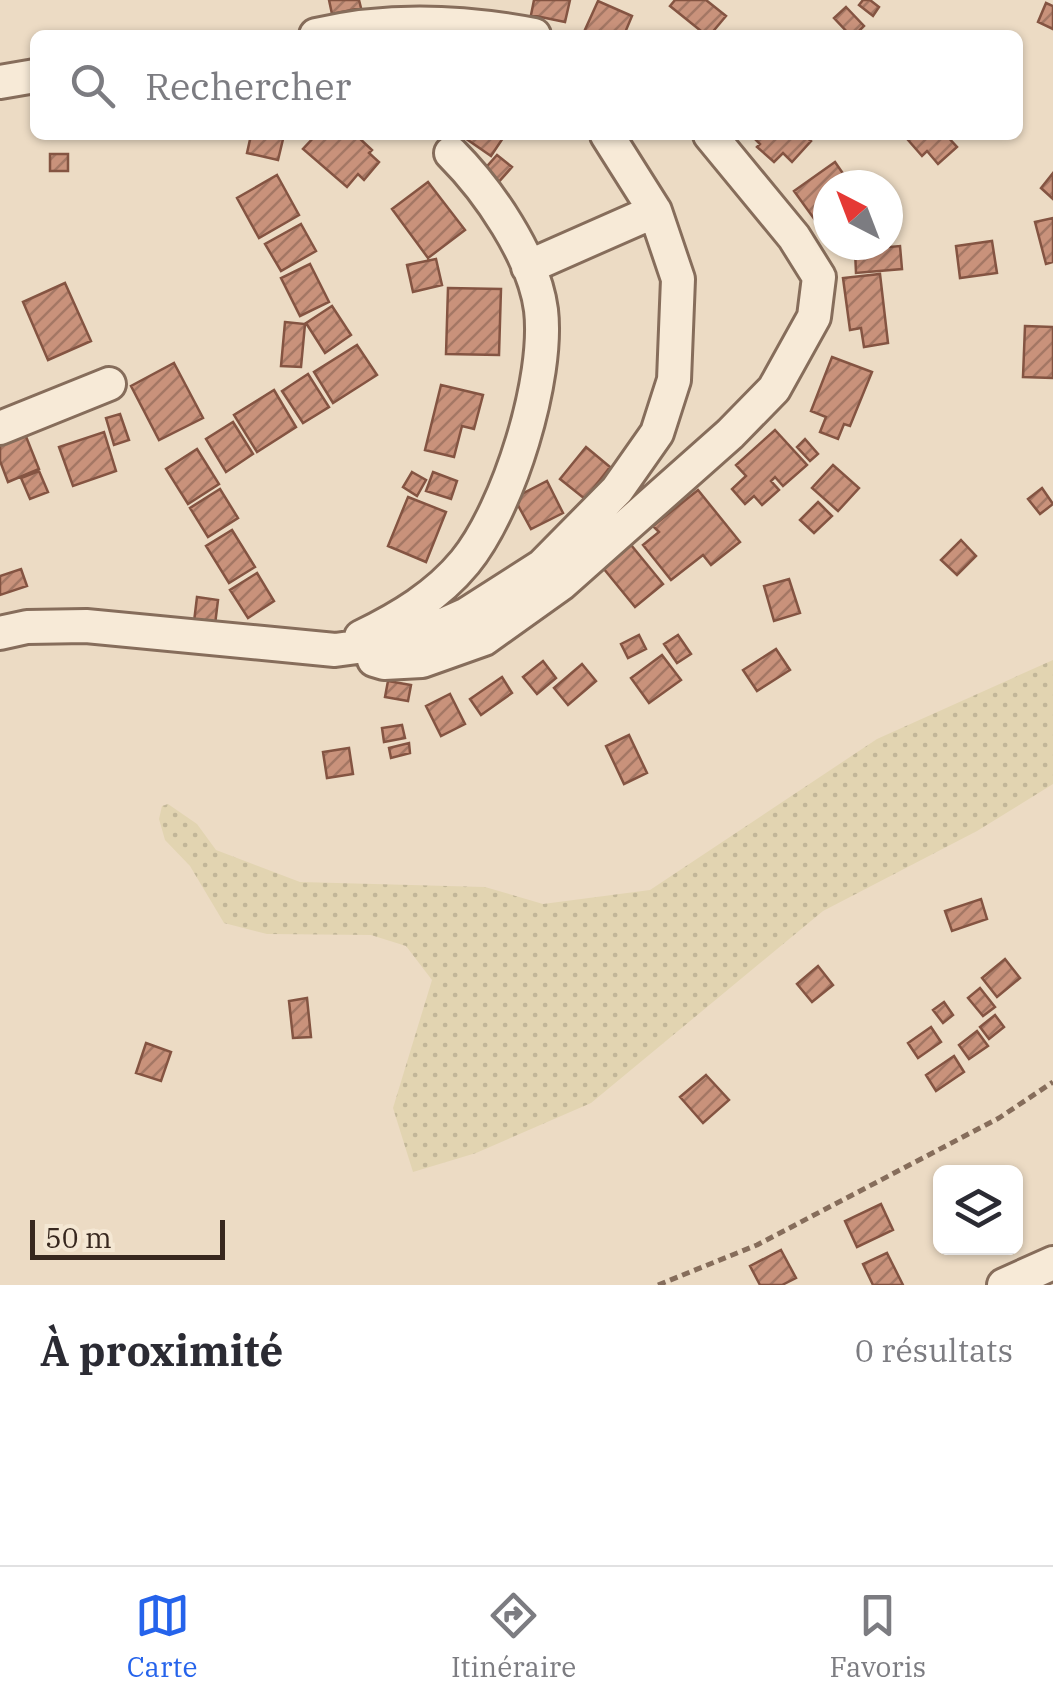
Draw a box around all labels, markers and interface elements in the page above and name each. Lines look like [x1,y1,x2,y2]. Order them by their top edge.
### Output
search box [30,30,1023,140]
icon: search [65,58,120,113]
text: Rechercher [145,61,351,110]
north arrow [813,170,903,260]
map controls [933,1165,1023,1255]
button: layers [933,1165,1023,1255]
scale bar [30,1215,225,1260]
text: 50 m [45,1219,112,1256]
text: À proximité [40,1323,283,1378]
text: 0 résultats [855,1329,1013,1371]
tab: Carte [127,1588,197,1685]
tab: Itinéraire [451,1588,576,1685]
tab: Favoris [830,1588,926,1685]

